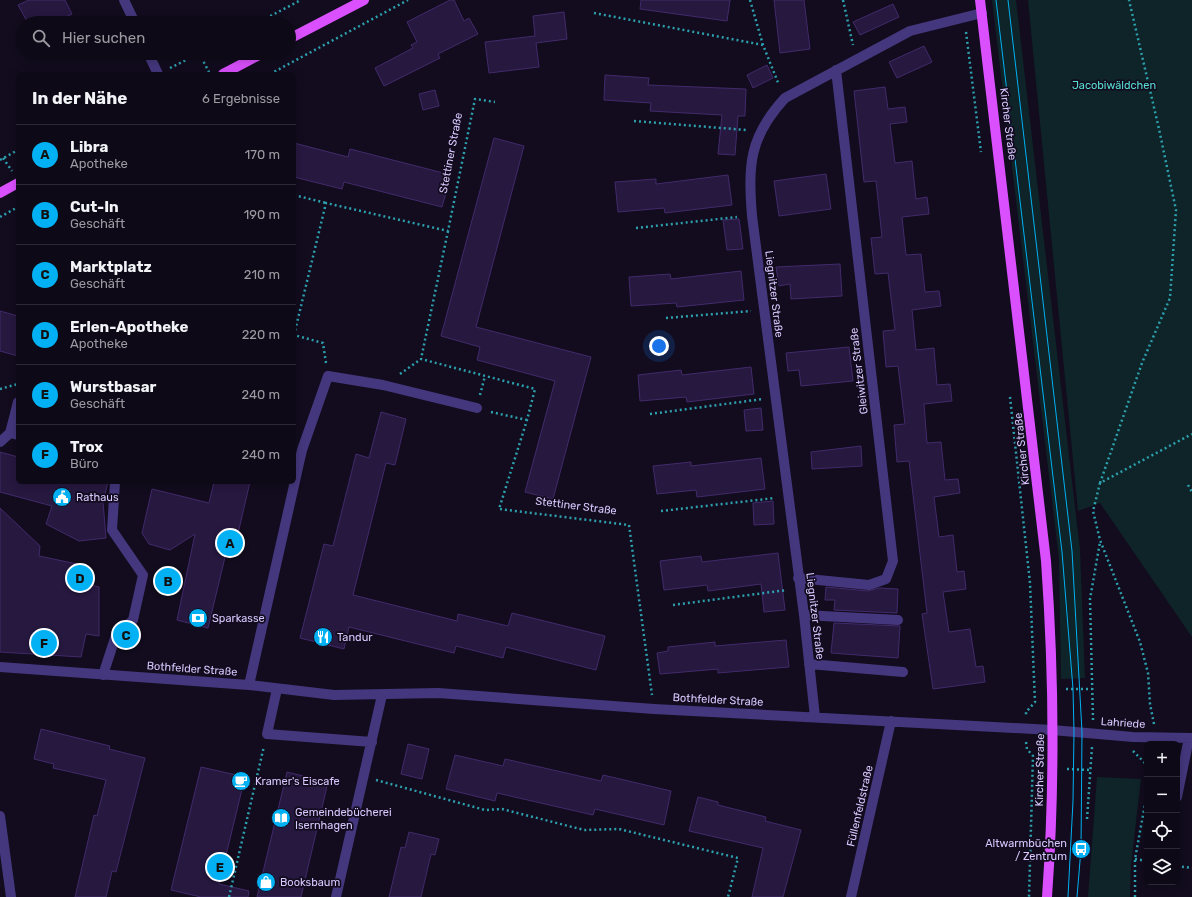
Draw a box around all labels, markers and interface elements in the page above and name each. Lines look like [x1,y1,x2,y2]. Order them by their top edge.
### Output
search box [16,16,296,60]
icon: search [30,27,52,49]
text: Hier suchen [62,29,145,47]
park label: Jacobiwäldchen [1072,79,1156,92]
street label: Kircher Straße [997,87,1019,161]
text: In der Nähe [32,88,127,108]
text: 6 Ergebnisse [202,91,280,106]
street label: Stettiner Straße [437,112,465,194]
text: Libra [70,138,108,156]
text: A [40,147,50,162]
text: 170 m [245,147,280,162]
text: Apotheke [70,156,128,171]
text: Cut-In [70,198,119,216]
text: B [40,207,50,222]
text: 190 m [244,207,280,222]
text: Geschäft [70,216,125,231]
street label: Liegnitzer Straße [762,250,786,338]
text: Marktplatz [70,258,152,276]
text: C [40,267,50,282]
text: 210 m [244,267,280,282]
text: Geschäft [70,276,125,291]
text: Erlen-Apotheke [70,318,188,336]
text: D [40,327,50,342]
text: 220 m [242,327,280,342]
street label: Gleiwitzer Straße [847,327,871,415]
text: Apotheke [70,336,128,351]
your location [649,336,669,356]
text: Wurstbasar [70,378,156,396]
text: E [41,387,49,402]
text: 240 m [241,387,280,402]
text: Geschäft [70,396,125,411]
street label: Kircher Straße [1012,412,1032,486]
text: Trox [70,438,103,456]
text: F [41,447,49,462]
text: 240 m [241,447,280,462]
text: Büro [70,456,99,471]
public building icon: Rathaus [51,486,73,508]
place label: Rathaus [76,491,119,504]
street label: Stettiner Straße [535,495,617,517]
pin: A [217,528,243,558]
pin: D [67,563,93,593]
pin: B [155,566,181,596]
street label: Liegnitzer Straße [803,572,827,660]
bank icon: Sparkasse [187,607,209,629]
place label: Sparkasse [212,612,265,625]
pin: C [113,620,139,650]
restaurant icon: Tandur [312,626,334,648]
pin: F [31,628,57,658]
place label: Tandur [337,631,373,644]
street label: Bothfelder Straße [146,659,238,679]
street label: Bothfelder Straße [672,691,764,709]
street label: Lahriede [1100,715,1146,731]
street label: Kircher Straße [1033,733,1047,807]
map controls [1144,741,1180,885]
button: + [1144,741,1180,777]
street label: Füllenfeldstraße [844,764,876,848]
cafe icon: Kramer's Eiscafe [230,770,252,792]
place label: Kramer's Eiscafe [255,775,340,788]
button: − [1144,777,1180,813]
place label: Gemeindebücherei Isernhagen [295,806,392,832]
library icon: Gemeindebücherei Isernhagen [270,807,292,829]
button: locate [1144,813,1180,849]
place label: Altwarmbüchen / Zentrum [985,837,1067,863]
bus stop icon: Altwarmbüchen / Zentrum [1070,838,1092,860]
button: layers [1144,849,1180,885]
pin: E [207,852,233,882]
shop icon: Booksbaum [255,871,277,893]
place label: Booksbaum [280,876,340,889]

